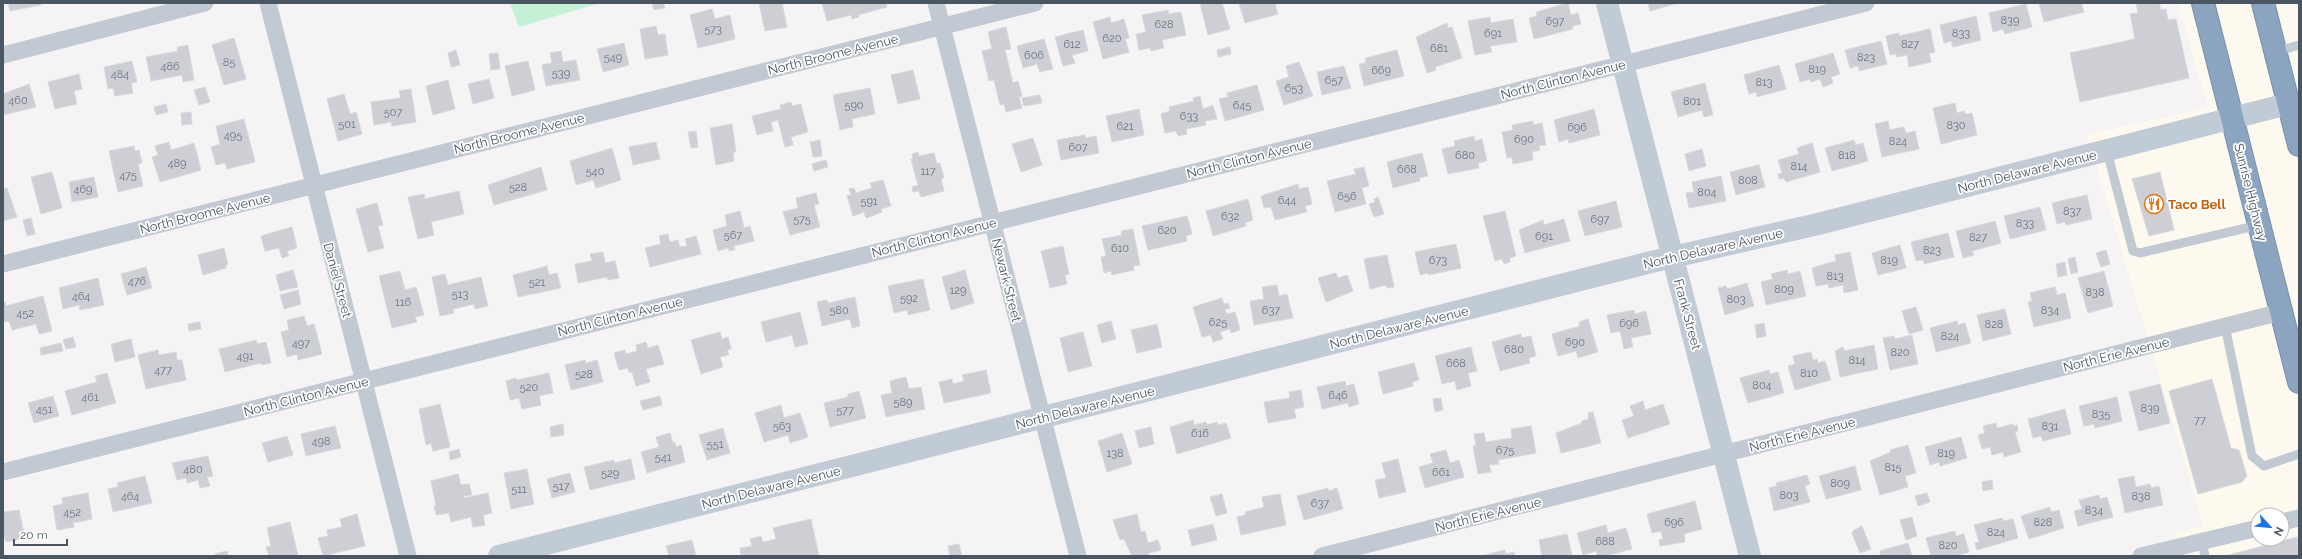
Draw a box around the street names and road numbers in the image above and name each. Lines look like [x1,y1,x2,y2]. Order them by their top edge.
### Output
street label: North Broome Avenue [766,31,900,78]
street label: North Clinton Avenue [1499,57,1628,102]
street label: North Broome Avenue [452,110,586,157]
street label: North Clinton Avenue [1185,136,1314,181]
street label: Sunrise Highway [2231,142,2270,242]
street label: North Delaware Avenue [1956,147,2099,196]
street label: North Broome Avenue [138,190,272,237]
street label: North Clinton Avenue [870,215,999,260]
street label: North Delaware Avenue [1642,225,1785,272]
street label: Newark Street [989,237,1024,324]
street label: Daniel Street [320,241,355,320]
street label: Frank Street [1671,277,1704,352]
street label: North Clinton Avenue [556,294,685,339]
street label: North Delaware Avenue [1328,303,1471,352]
street label: North Erie Avenue [2061,334,2171,375]
street label: North Clinton Avenue [242,374,371,419]
street label: North Delaware Avenue [1014,383,1157,432]
street label: North Erie Avenue [1747,414,1857,455]
street label: North Delaware Avenue [700,463,843,512]
street label: North Erie Avenue [1433,494,1543,535]

